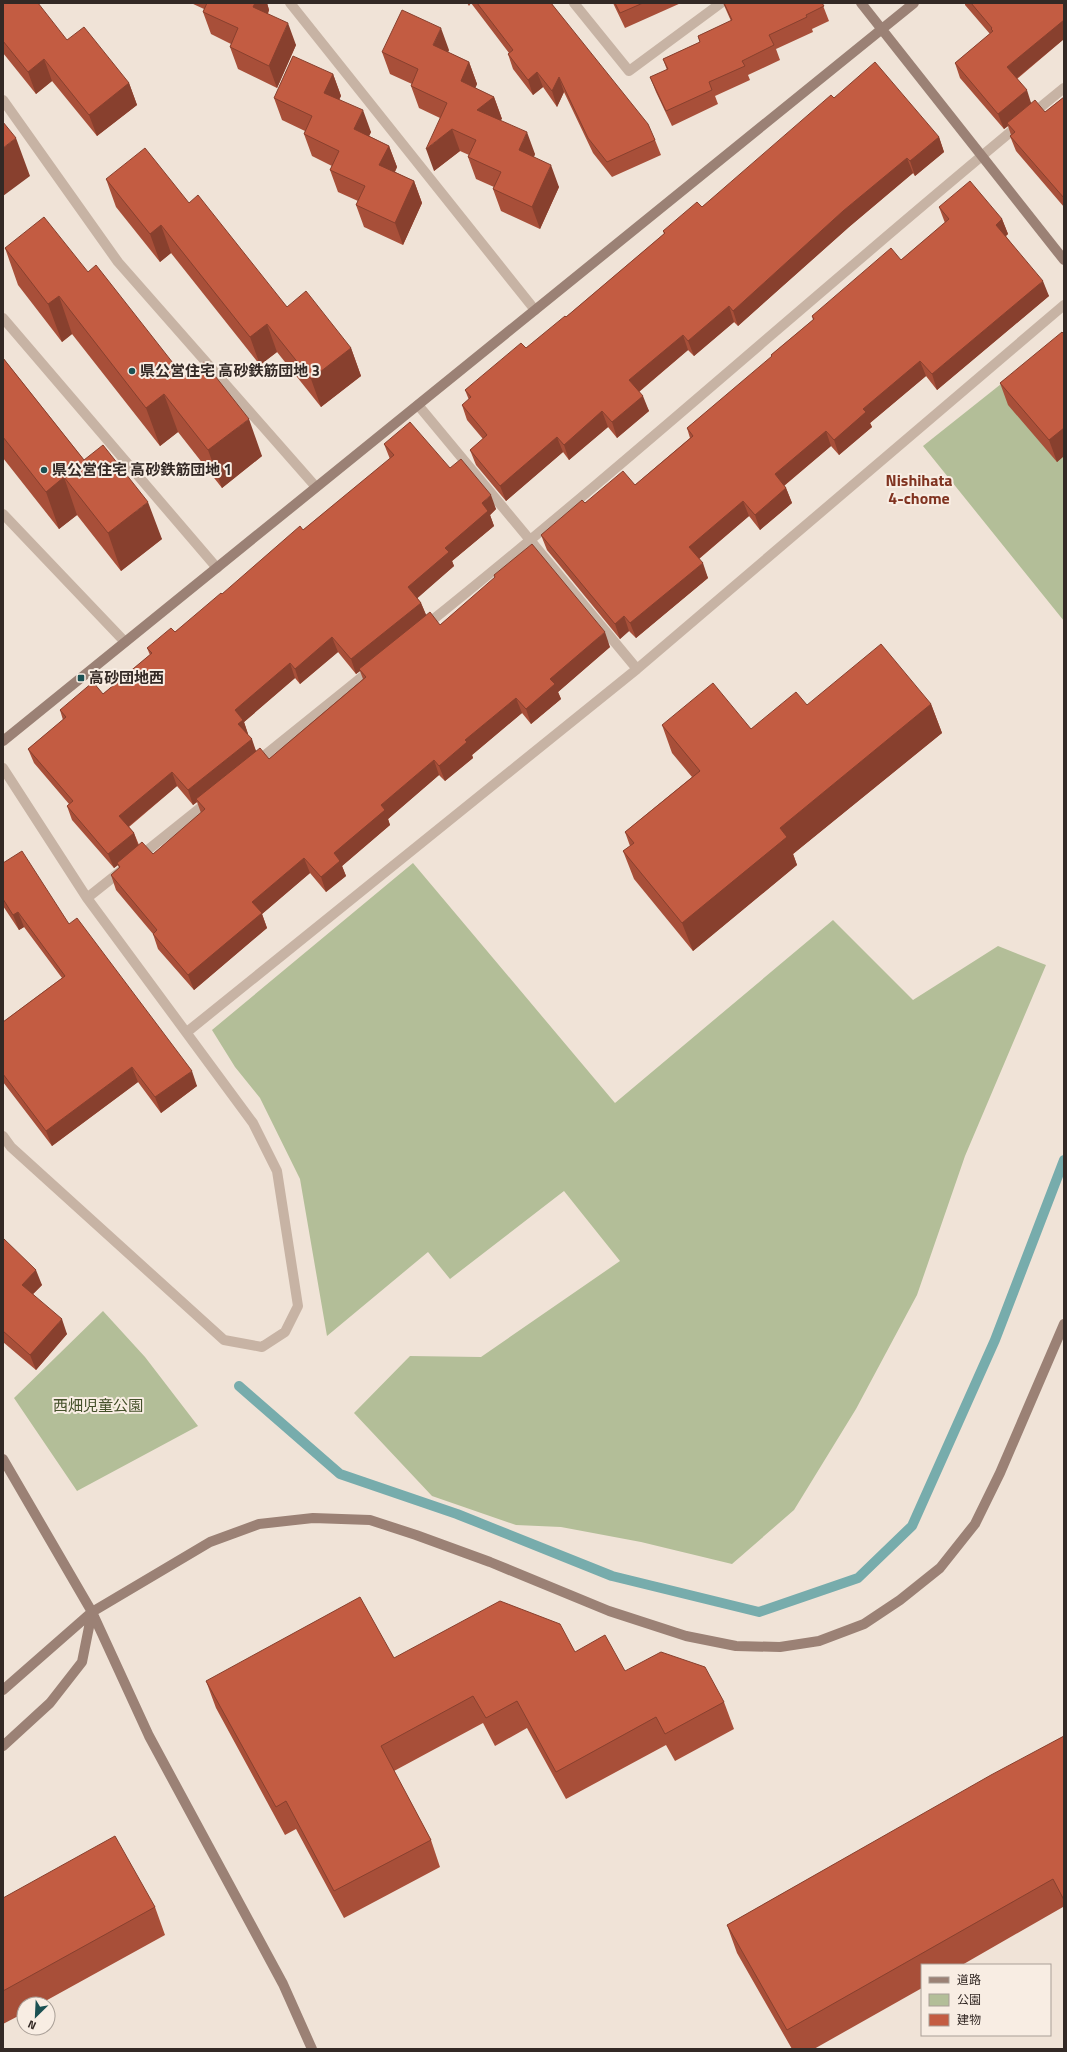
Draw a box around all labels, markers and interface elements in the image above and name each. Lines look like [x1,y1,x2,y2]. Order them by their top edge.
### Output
place label: 県公営住宅 高砂鉄筋団地 3 [140,359,320,382]
marker: 県公営住宅 高砂鉄筋団地 3 [127,366,137,376]
place label: 県公営住宅 高砂鉄筋団地 1 [52,458,232,481]
marker: 県公営住宅 高砂鉄筋団地 1 [39,465,49,475]
district label: Nishihata 4-chome [886,468,952,510]
place label: 高砂団地西 [89,666,164,689]
marker: 高砂団地西 [76,673,86,683]
park label: 西畑児童公園 [53,1394,143,1417]
legend [921,1964,1051,2036]
text: 道路 [957,1970,981,1989]
text: 公園 [957,1990,981,2009]
north arrow [16,1996,56,2036]
text: 建物 [957,2010,981,2029]
text: N [25,2016,39,2034]

